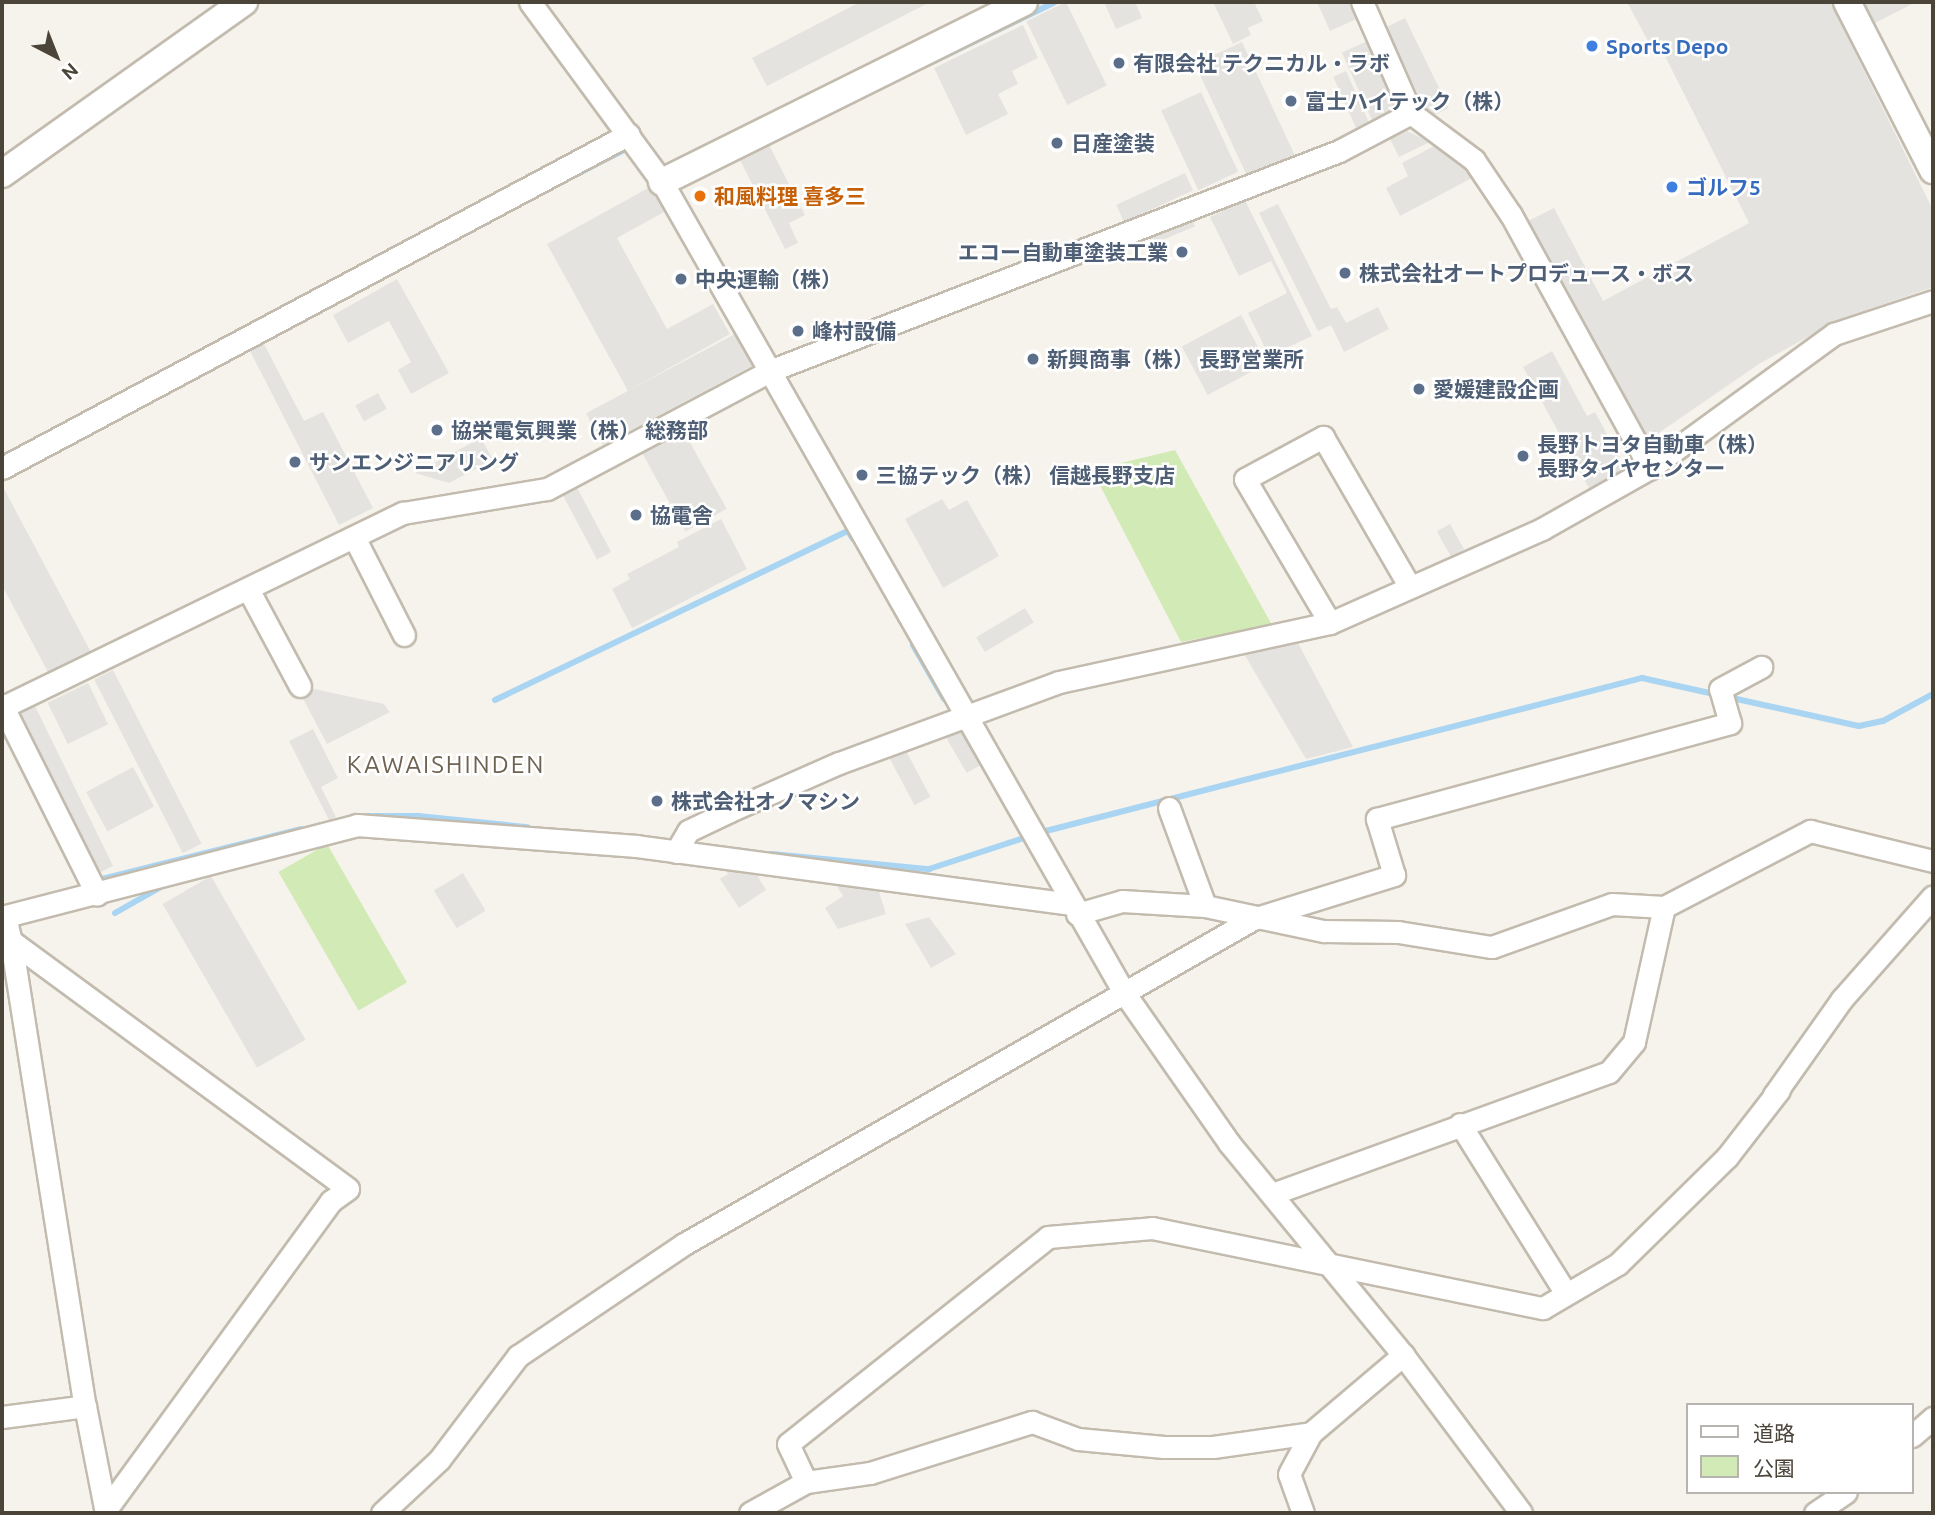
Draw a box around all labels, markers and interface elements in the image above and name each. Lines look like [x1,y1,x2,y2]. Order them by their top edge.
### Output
north arrow [21,21,91,91]
place label: Sports Depo [1606,33,1728,59]
marker: Sports Depo [1584,38,1600,54]
place label: 有限会社 テクニカル・ラボ [1133,50,1390,76]
marker: 有限会社 テクニカル・ラボ [1111,55,1127,71]
text: N [57,59,83,85]
place label: 富士ハイテック（株） [1305,88,1515,114]
marker: 富士ハイテック（株） [1283,93,1299,109]
place label: 日産塗装 [1071,130,1155,156]
marker: 日産塗装 [1049,135,1065,151]
place label: ゴルフ5 [1686,174,1761,200]
marker: ゴルフ5 [1664,179,1680,195]
place label: 和風料理 喜多三 [714,183,866,209]
marker: 和風料理 喜多三 [692,188,708,204]
place label: エコー自動車塗装工業 [958,239,1168,265]
marker: エコー自動車塗装工業 [1174,244,1190,260]
place label: 株式会社オートプロデュース・ボス [1359,260,1695,286]
marker: 株式会社オートプロデュース・ボス [1337,265,1353,281]
place label: 中央運輸（株） [695,266,842,292]
marker: 中央運輸（株） [673,271,689,287]
place label: 峰村設備 [812,318,896,344]
marker: 峰村設備 [790,323,806,339]
place label: 新興商事（株） 長野営業所 [1047,346,1304,372]
marker: 新興商事（株） 長野営業所 [1025,351,1041,367]
place label: 愛媛建設企画 [1433,376,1559,402]
marker: 愛媛建設企画 [1411,381,1427,397]
place label: 協栄電気興業（株） 総務部 [451,417,708,443]
marker: 協栄電気興業（株） 総務部 [429,422,445,438]
place label: 長野トヨタ自動車（株） 長野タイヤセンター [1537,431,1768,481]
marker: 長野トヨタ自動車（株） 長野タイヤセンター [1515,448,1531,464]
place label: サンエンジニアリング [309,449,519,475]
marker: サンエンジニアリング [287,454,303,470]
place label: 三協テック（株） 信越長野支店 [876,462,1175,488]
marker: 三協テック（株） 信越長野支店 [854,467,870,483]
place label: 協電舎 [650,502,713,528]
marker: 協電舎 [628,507,644,523]
district label: KAWAISHINDEN [348,751,544,779]
place label: 株式会社オノマシン [671,788,860,814]
marker: 株式会社オノマシン [649,793,665,809]
legend [1686,1403,1914,1494]
text: 道路 [1753,1421,1795,1445]
text: 公園 [1753,1456,1795,1480]

